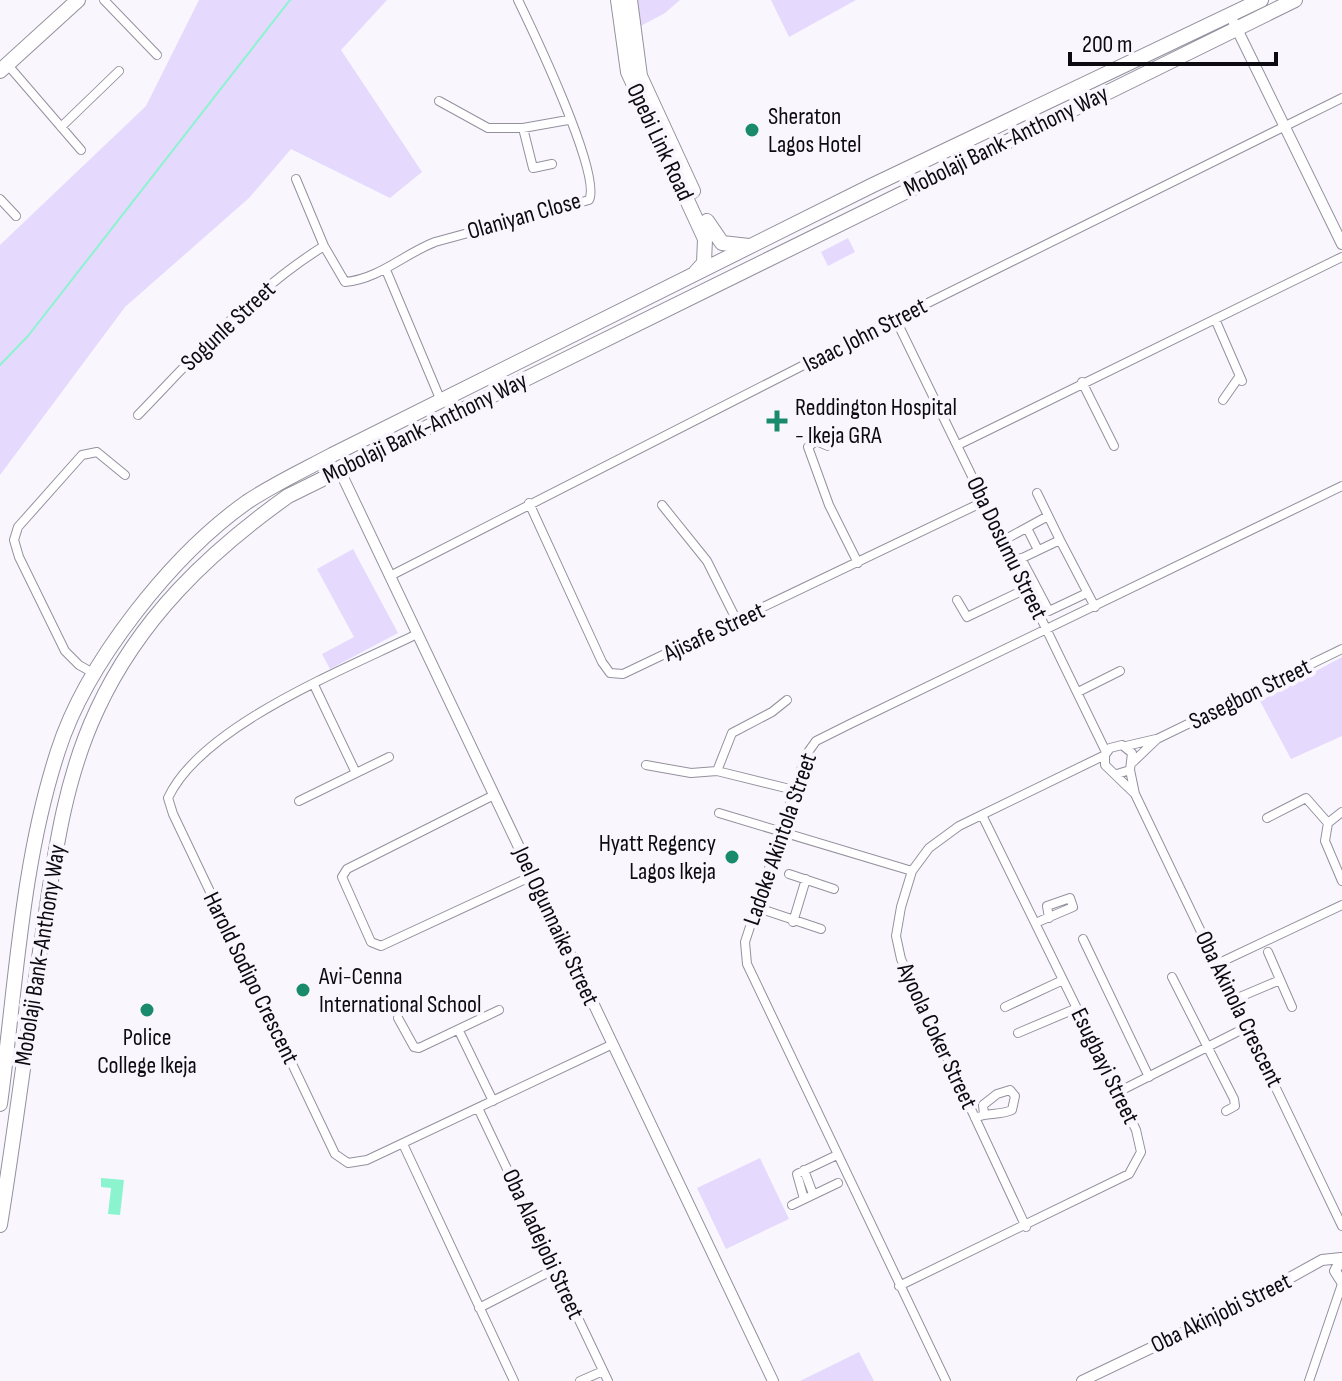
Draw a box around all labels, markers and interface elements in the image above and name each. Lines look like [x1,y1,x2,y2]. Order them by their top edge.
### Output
scale bar [1070,16,1276,66]
text: 200 m [1082,30,1133,59]
street label: Opebi Link Road [620,79,700,205]
street label: Mobolaji Bank-Anthony Way [899,79,1113,203]
place label: Sheraton Lagos Hotel [768,102,861,159]
marker: Sheraton Lagos Hotel [743,121,761,139]
street label: Olaniyan Close [464,186,584,246]
street label: Sogunle Street [175,275,281,377]
street label: Isaac John Street [798,291,932,379]
street label: Mobolaji Bank-Anthony Way [318,366,532,490]
place label: Reddington Hospital - Ikeja GRA [795,393,957,450]
marker: Reddington Hospital - Ikeja GRA [766,410,788,432]
street label: Oba Dosumu Street [960,472,1054,624]
street label: Ajisafe Street [658,596,769,668]
street label: Sasegbon Street [1184,652,1316,736]
street label: Ladoke Akintola Street [737,749,823,929]
place label: Hyatt Regency Lagos Ikeja [599,829,716,886]
street label: Joel Ogunnaike Street [506,841,605,1010]
street label: Mobolaji Bank-Anthony Way [8,842,72,1068]
marker: Hyatt Regency Lagos Ikeja [723,848,741,866]
street label: Harold Sodipo Crescent [197,887,305,1069]
street label: Oba Akinola Crescent [1189,926,1289,1092]
street label: Ayoola Coker Street [890,958,983,1114]
place label: Avi-Cenna International School [318,962,482,1019]
marker: Avi-Cenna International School [294,981,312,999]
marker: Police College Ikeja [138,1001,156,1019]
street label: Esugbayi Street [1065,1003,1145,1129]
place label: Police College Ikeja [97,1023,197,1080]
street label: Oba Aladejobi Street [496,1165,590,1323]
street label: Oba Akinjobi Street [1146,1267,1296,1359]

